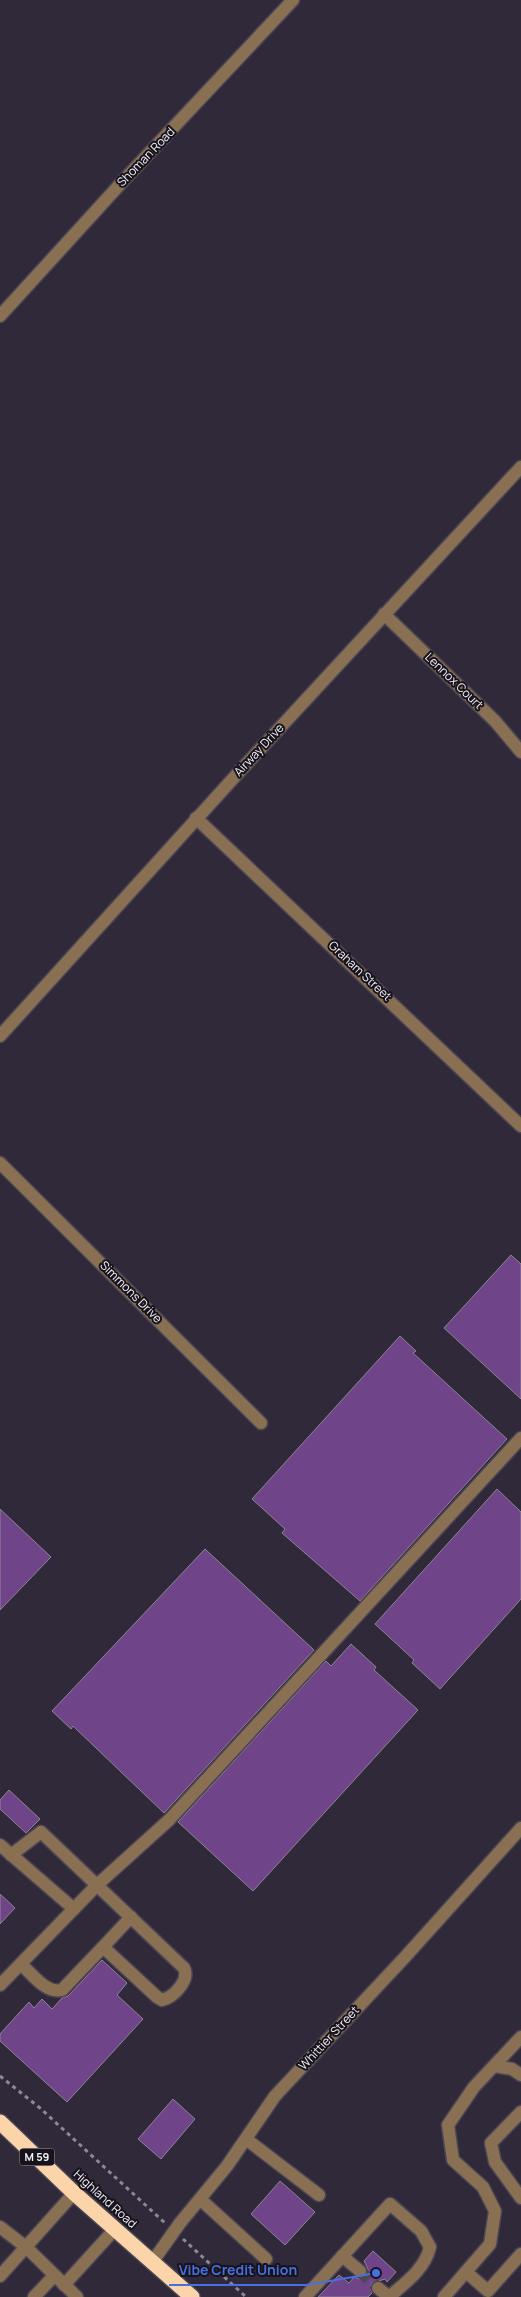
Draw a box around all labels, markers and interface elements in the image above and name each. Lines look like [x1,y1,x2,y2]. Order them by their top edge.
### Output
street label: Shoman Road [113,123,178,190]
street label: Lennox Court [422,649,487,713]
street label: Airway Drive [230,719,288,780]
street label: Graham Street [325,937,396,1005]
street label: Simmons Drive [97,1257,166,1326]
street label: Whittier Street [295,2002,363,2073]
road number: M 59 [20,2148,54,2166]
street label: Highland Road [70,2166,141,2232]
callout: Vibe Credit Union [169,2256,307,2285]
text: Vibe Credit Union [179,2260,297,2279]

